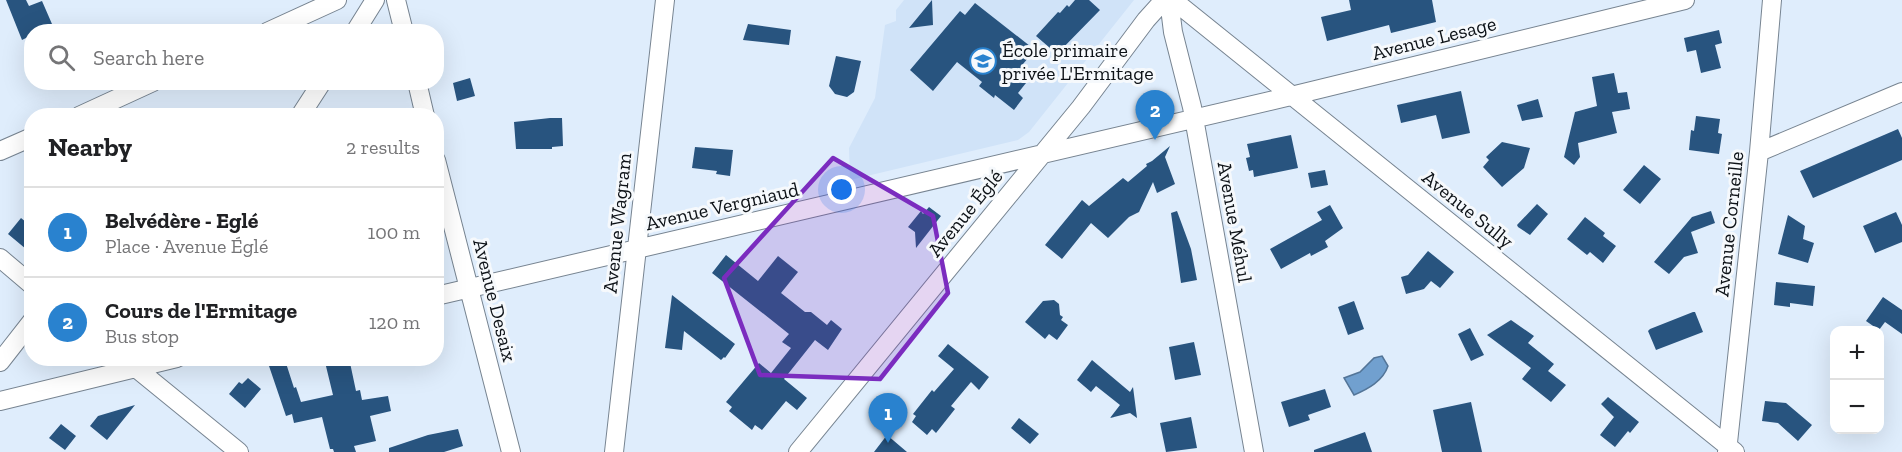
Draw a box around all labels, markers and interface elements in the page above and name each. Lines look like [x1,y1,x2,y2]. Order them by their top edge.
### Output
street label: Avenue Lesage [1369,11,1499,65]
search box [24,24,444,90]
place label: École primaire privée L'Ermitage [1002,38,1154,85]
icon: search [45,41,78,74]
text: Search here [93,44,204,71]
school or university icon: École primaire privée L'Ermitage [968,46,998,76]
pin: 2 [1136,90,1174,140]
text: Nearby [48,131,132,163]
text: 2 results [346,135,420,159]
street label: Avenue Corneille [1709,150,1749,298]
street label: Avenue Wagram [598,151,636,294]
street label: Avenue Méhul [1213,160,1257,284]
street label: Avenue Églé [923,165,1007,261]
street label: Avenue Sully [1418,165,1519,254]
your location [827,175,856,204]
street label: Avenue Vergniaud [643,177,801,235]
text: Belvédère - Eglé [105,207,258,234]
text: 1 [63,220,72,244]
text: 100 m [367,220,420,244]
text: Place · Avenue Églé [105,234,268,258]
street label: Avenue Desaix [468,236,522,364]
text: Cours de l'Ermitage [105,297,297,324]
text: 2 [62,310,73,334]
text: 120 m [369,310,420,334]
text: Bus stop [105,324,179,348]
map controls [1830,326,1884,434]
button: + [1830,326,1884,380]
button: − [1830,380,1884,434]
pin: 1 [868,394,908,443]

